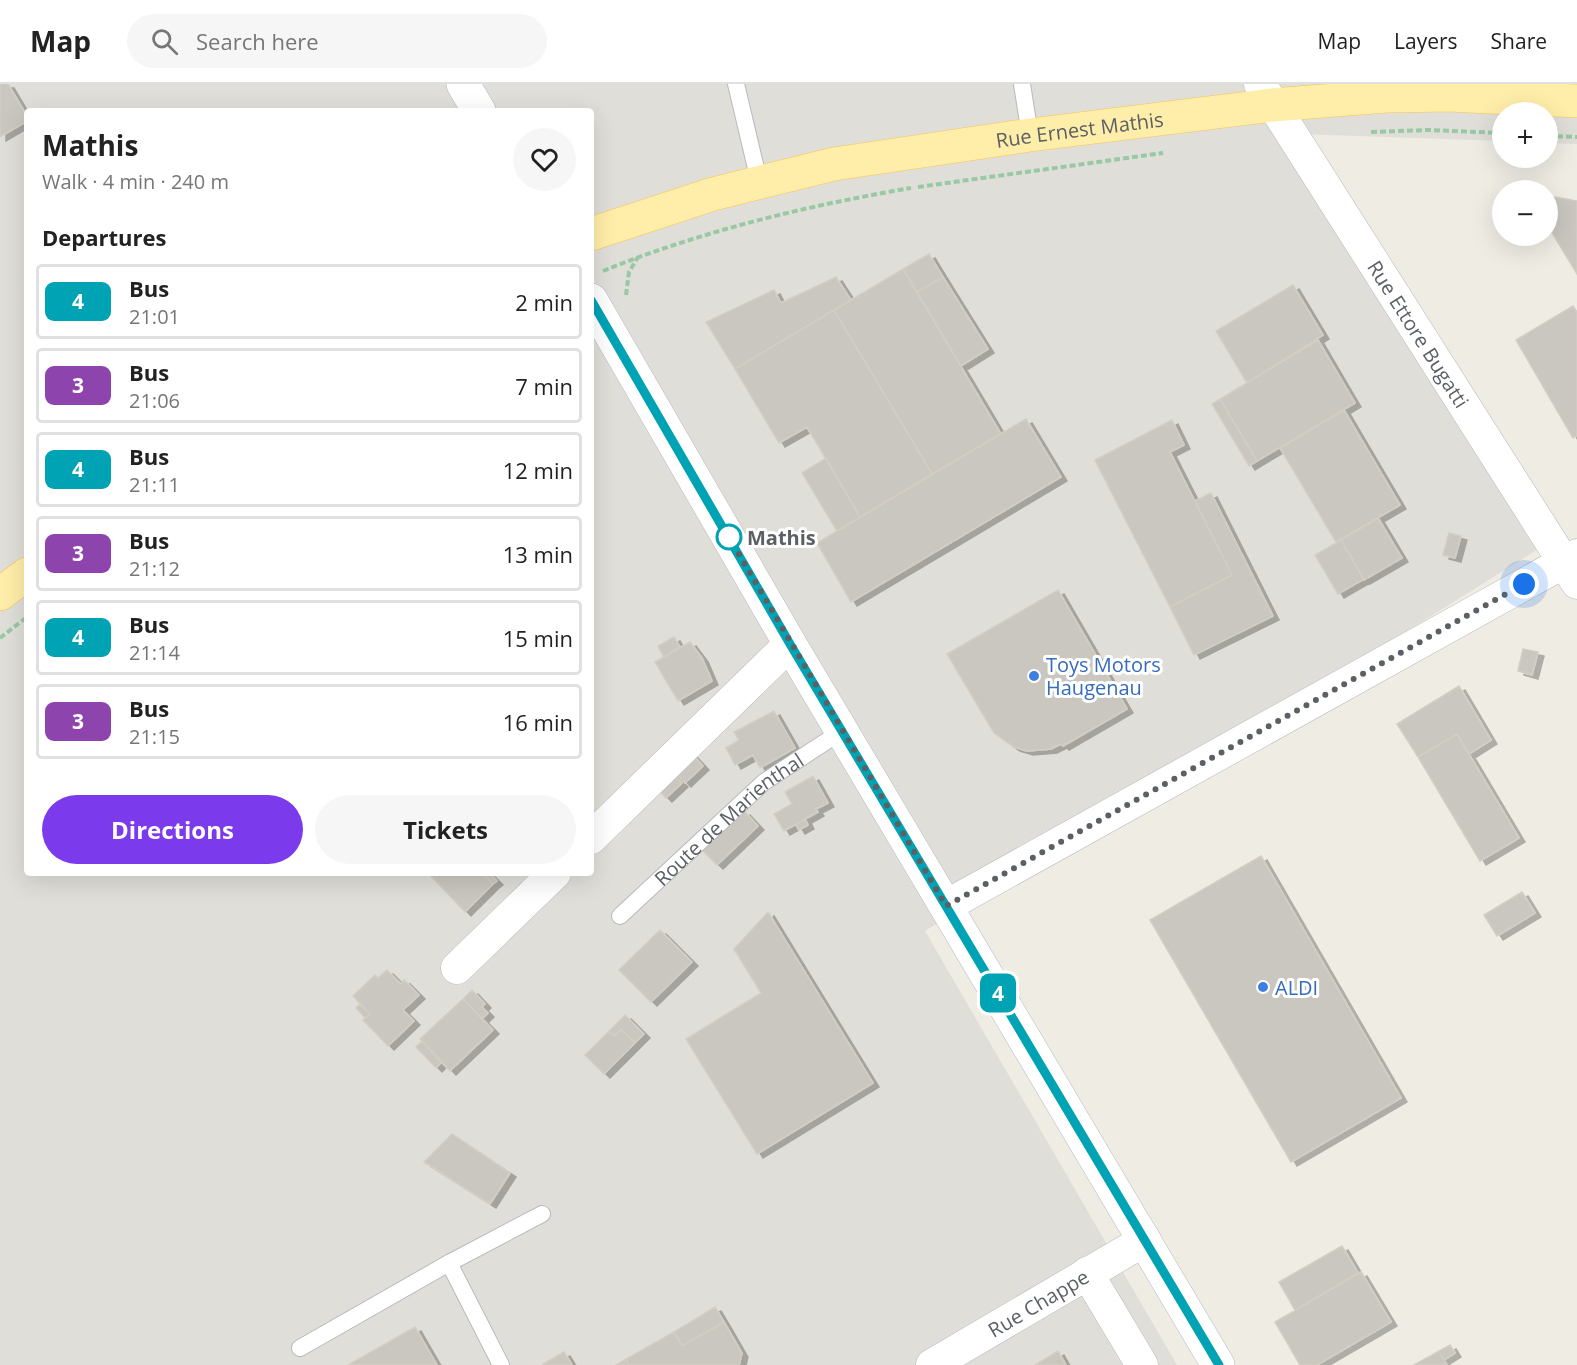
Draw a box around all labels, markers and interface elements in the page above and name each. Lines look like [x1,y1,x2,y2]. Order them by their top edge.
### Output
search box [127,14,547,68]
text: Map [30,22,91,60]
icon: search [148,25,181,58]
text: Search here [196,26,319,56]
text: Map [1318,27,1361,55]
text: Layers [1394,27,1458,55]
text: Share [1491,27,1547,55]
map controls [1492,102,1558,246]
button: + [1492,102,1558,168]
street label: Rue Ernest Mathis [994,105,1165,153]
text: Mathis [42,126,138,164]
button: heart [513,128,576,191]
text: Walk · 4 min · 240 m [42,168,229,195]
button: − [1492,180,1558,246]
text: Departures [42,222,166,252]
street label: Rue Ettore Bugatti [1362,255,1476,413]
text: Bus [129,273,169,303]
text: 4 [72,287,84,315]
text: 2 min [515,287,573,317]
text: 21:01 [129,303,180,330]
text: Bus [129,357,169,387]
text: 3 [72,371,84,399]
text: 7 min [515,371,573,401]
text: 21:06 [129,387,180,414]
text: Bus [129,441,169,471]
text: 4 [72,455,84,483]
text: 12 min [503,455,573,485]
text: 21:11 [129,471,180,498]
marker: Mathis [716,524,742,550]
place label: Mathis [747,524,816,551]
text: Bus [129,525,169,555]
text: 3 [72,539,84,567]
text: 13 min [503,539,573,569]
text: 21:12 [129,555,180,582]
your location [1509,569,1539,599]
text: Bus [129,609,169,639]
text: 4 [72,623,84,651]
text: 15 min [503,623,573,653]
text: 21:14 [129,639,180,666]
place label: Toys Motors Haugenau [1046,651,1161,701]
marker: Toys Motors Haugenau [1027,669,1041,683]
text: Bus [129,693,169,723]
text: 3 [72,707,84,735]
text: 16 min [503,707,573,737]
text: 21:15 [129,723,180,750]
street label: Route de Marienthal [648,746,809,891]
button: Directions [42,795,303,864]
button: Tickets [315,795,576,864]
line badge: 4 [978,974,1018,1012]
place label: ALDI [1275,974,1318,1001]
text: 4 [992,979,1004,1007]
marker: ALDI [1256,980,1270,994]
street label: Rue Chappe [983,1263,1094,1343]

